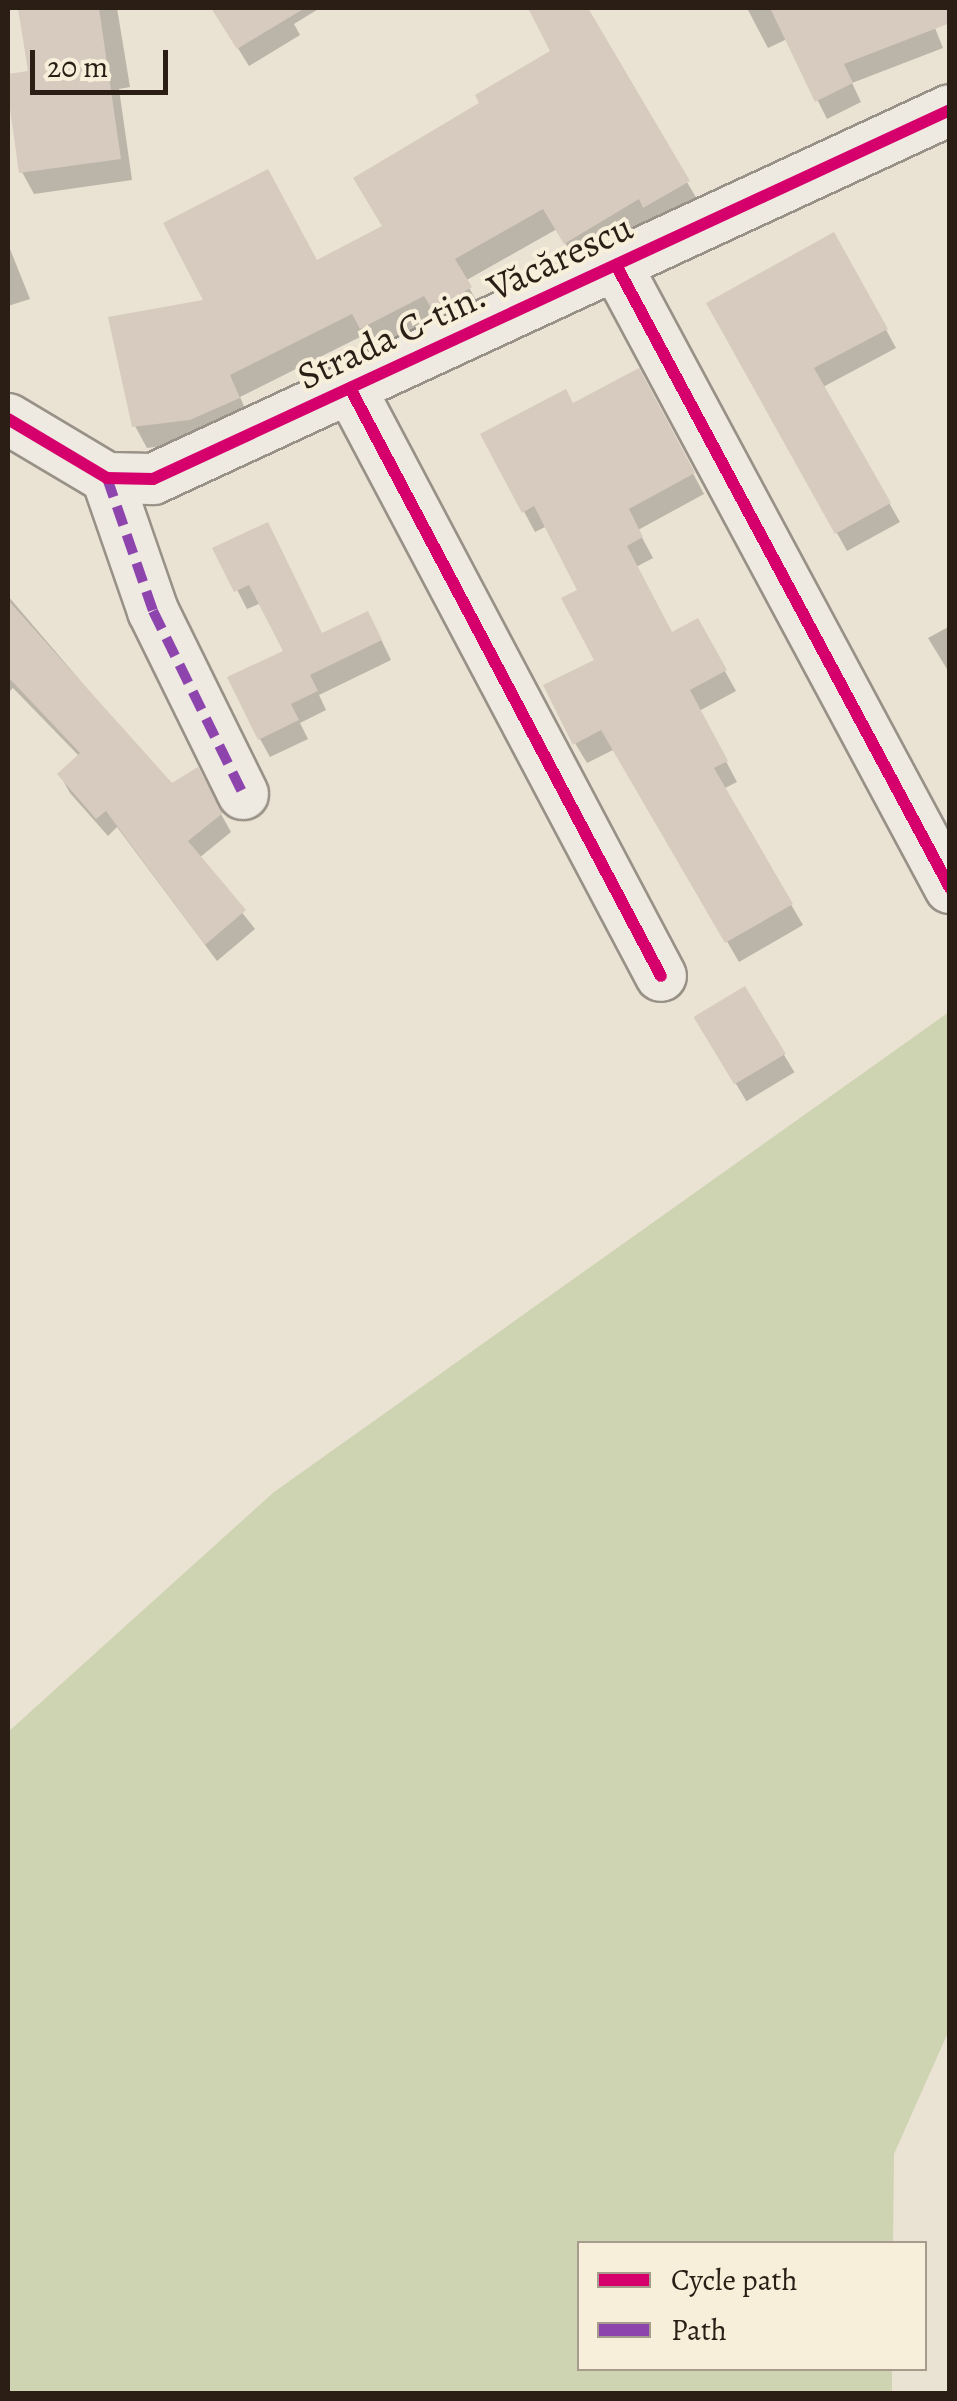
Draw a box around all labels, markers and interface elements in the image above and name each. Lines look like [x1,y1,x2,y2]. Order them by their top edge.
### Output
scale bar [35,30,172,92]
text: 20 m [47,47,108,87]
street label: Strada C-tin. Văcărescu [290,204,640,400]
legend [577,2241,927,2371]
text: Cycle path [671,2260,798,2300]
text: Path [671,2310,727,2350]

